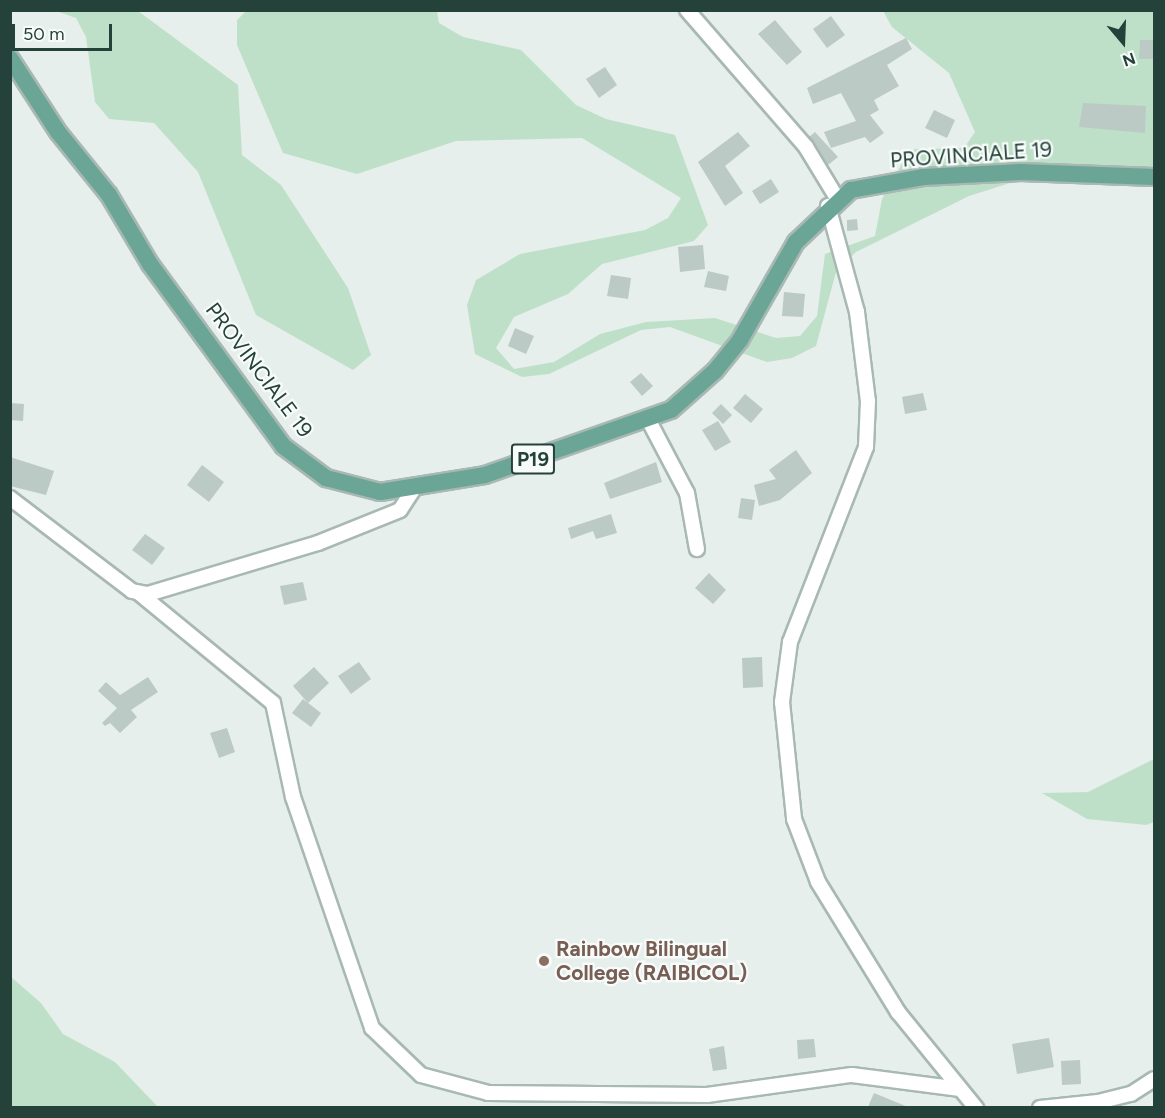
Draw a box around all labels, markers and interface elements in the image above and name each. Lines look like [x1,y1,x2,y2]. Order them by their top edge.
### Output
scale bar [15,12,116,50]
north arrow [1093,12,1153,72]
text: 50 m [23,23,65,45]
text: N [1120,48,1138,70]
street label: PROVINCIALE 19 [889,137,1053,173]
street label: PROVINCIALE 19 [200,298,318,442]
road number: P19 [510,442,556,476]
place label: Rainbow Bilingual College (RAIBICOL) [556,936,747,986]
marker: Rainbow Bilingual College (RAIBICOL) [537,954,551,968]

